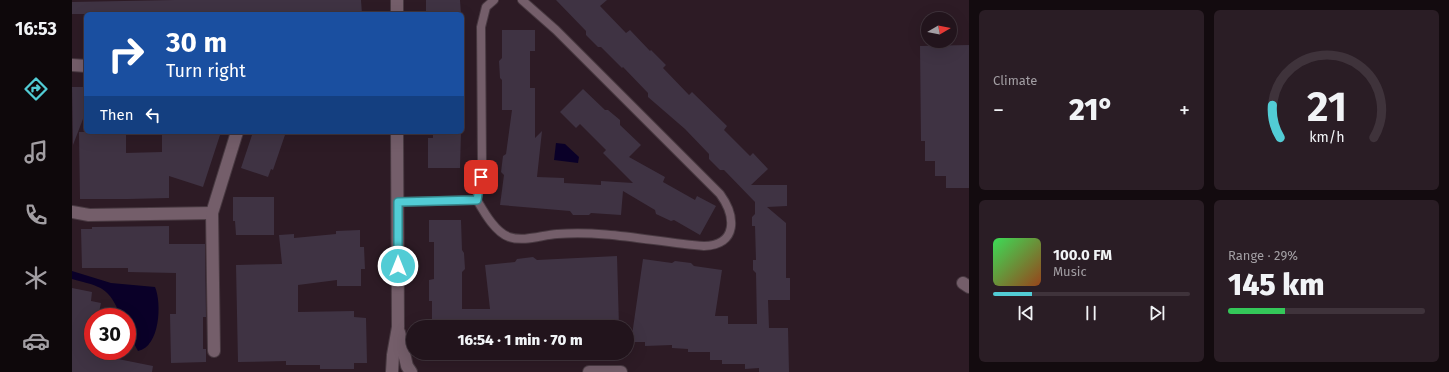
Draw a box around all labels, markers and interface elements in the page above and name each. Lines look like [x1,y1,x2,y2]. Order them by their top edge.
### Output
north arrow [921,12,957,48]
map controls [921,12,957,48]
text: 16:53 [15,18,57,40]
text: 30 m [166,26,227,59]
icon: right [100,28,152,80]
text: Turn right [166,60,246,82]
text: Climate [993,73,1037,88]
icon: directions [22,75,50,103]
text: 21 [1307,82,1346,132]
text: 21° [1069,92,1114,128]
text: − [993,97,1004,124]
text: + [1179,97,1190,124]
icon: left [142,104,164,126]
text: Then [100,106,134,124]
text: km/h [1309,129,1344,146]
icon: music [22,138,50,166]
pin [464,160,498,194]
icon: arrive [470,166,492,188]
icon: phone [22,201,50,229]
position arrow [377,245,419,287]
text: 100.0 FM [1053,246,1112,264]
text: Range · 29% [1228,248,1298,263]
icon: climate [22,264,50,292]
text: Music [1053,264,1087,279]
text: 145 km [1228,267,1325,303]
icon: previous [1015,302,1037,324]
icon: pause [1080,302,1102,324]
icon: next [1146,302,1168,324]
speed limit sign: 30 [84,308,136,360]
icon: car [22,327,50,355]
text: 16:54 · 1 min · 70 m [457,331,583,349]

